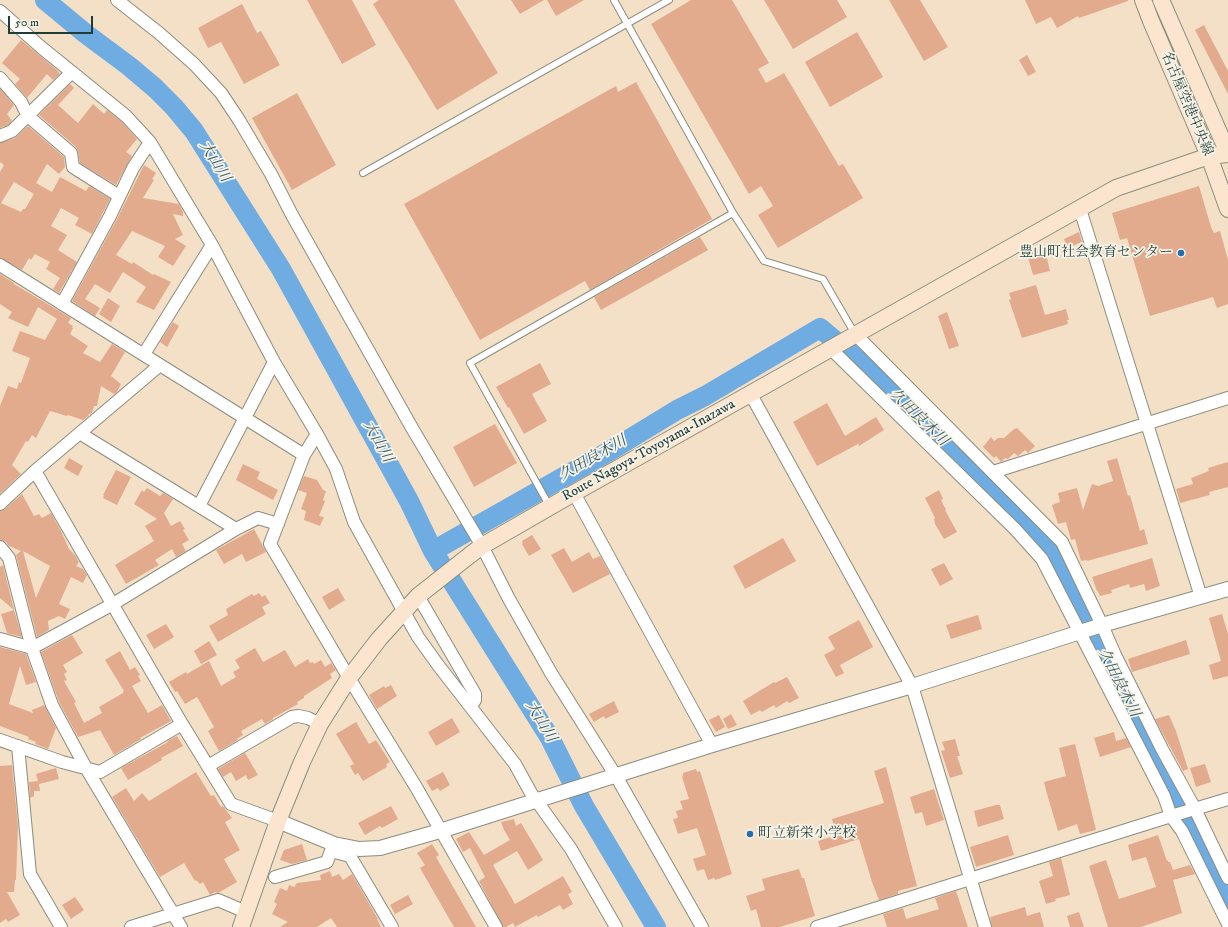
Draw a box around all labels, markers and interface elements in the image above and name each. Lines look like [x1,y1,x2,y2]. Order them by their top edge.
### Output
scale bar [10,8,95,34]
text: 50 m [15,15,39,30]
street label: 名古屋空港中央線 [1156,49,1216,159]
water label: 大山川 [194,138,234,186]
place label: 豊山町社会教育センター [1019,245,1173,261]
marker: 豊山町社会教育センター [1176,248,1186,258]
water label: 久田良木川 [885,385,951,451]
street label: Route Nagoya-Toyoyama-Inazawa [560,396,738,506]
water label: 大山川 [358,418,396,466]
water label: 久田良木川 [556,432,630,486]
water label: 久田良木川 [1093,646,1143,720]
water label: 大山川 [521,698,559,746]
place label: 町立新栄小学校 [758,826,856,842]
marker: 町立新栄小学校 [745,829,755,839]

